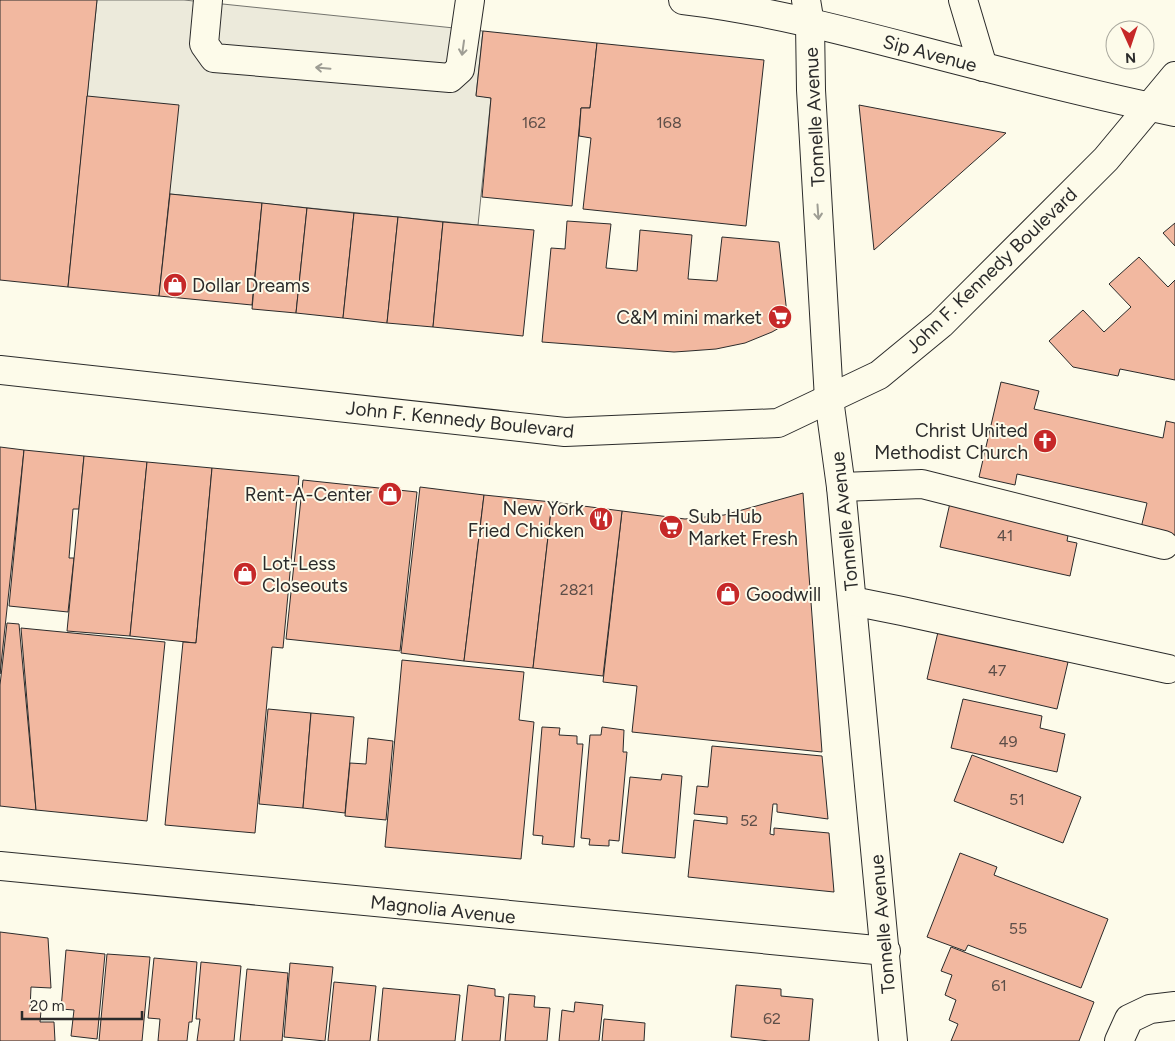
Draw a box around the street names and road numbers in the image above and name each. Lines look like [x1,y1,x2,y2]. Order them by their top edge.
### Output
street label: Sip Avenue [880,30,979,77]
street label: Tonnelle Avenue [799,47,830,187]
street label: John F. Kennedy Boulevard [901,182,1082,358]
street label: John F. Kennedy Boulevard [345,396,575,443]
street label: Tonnelle Avenue [826,450,863,592]
street label: Tonnelle Avenue [865,853,900,994]
street label: Magnolia Avenue [369,890,517,929]

